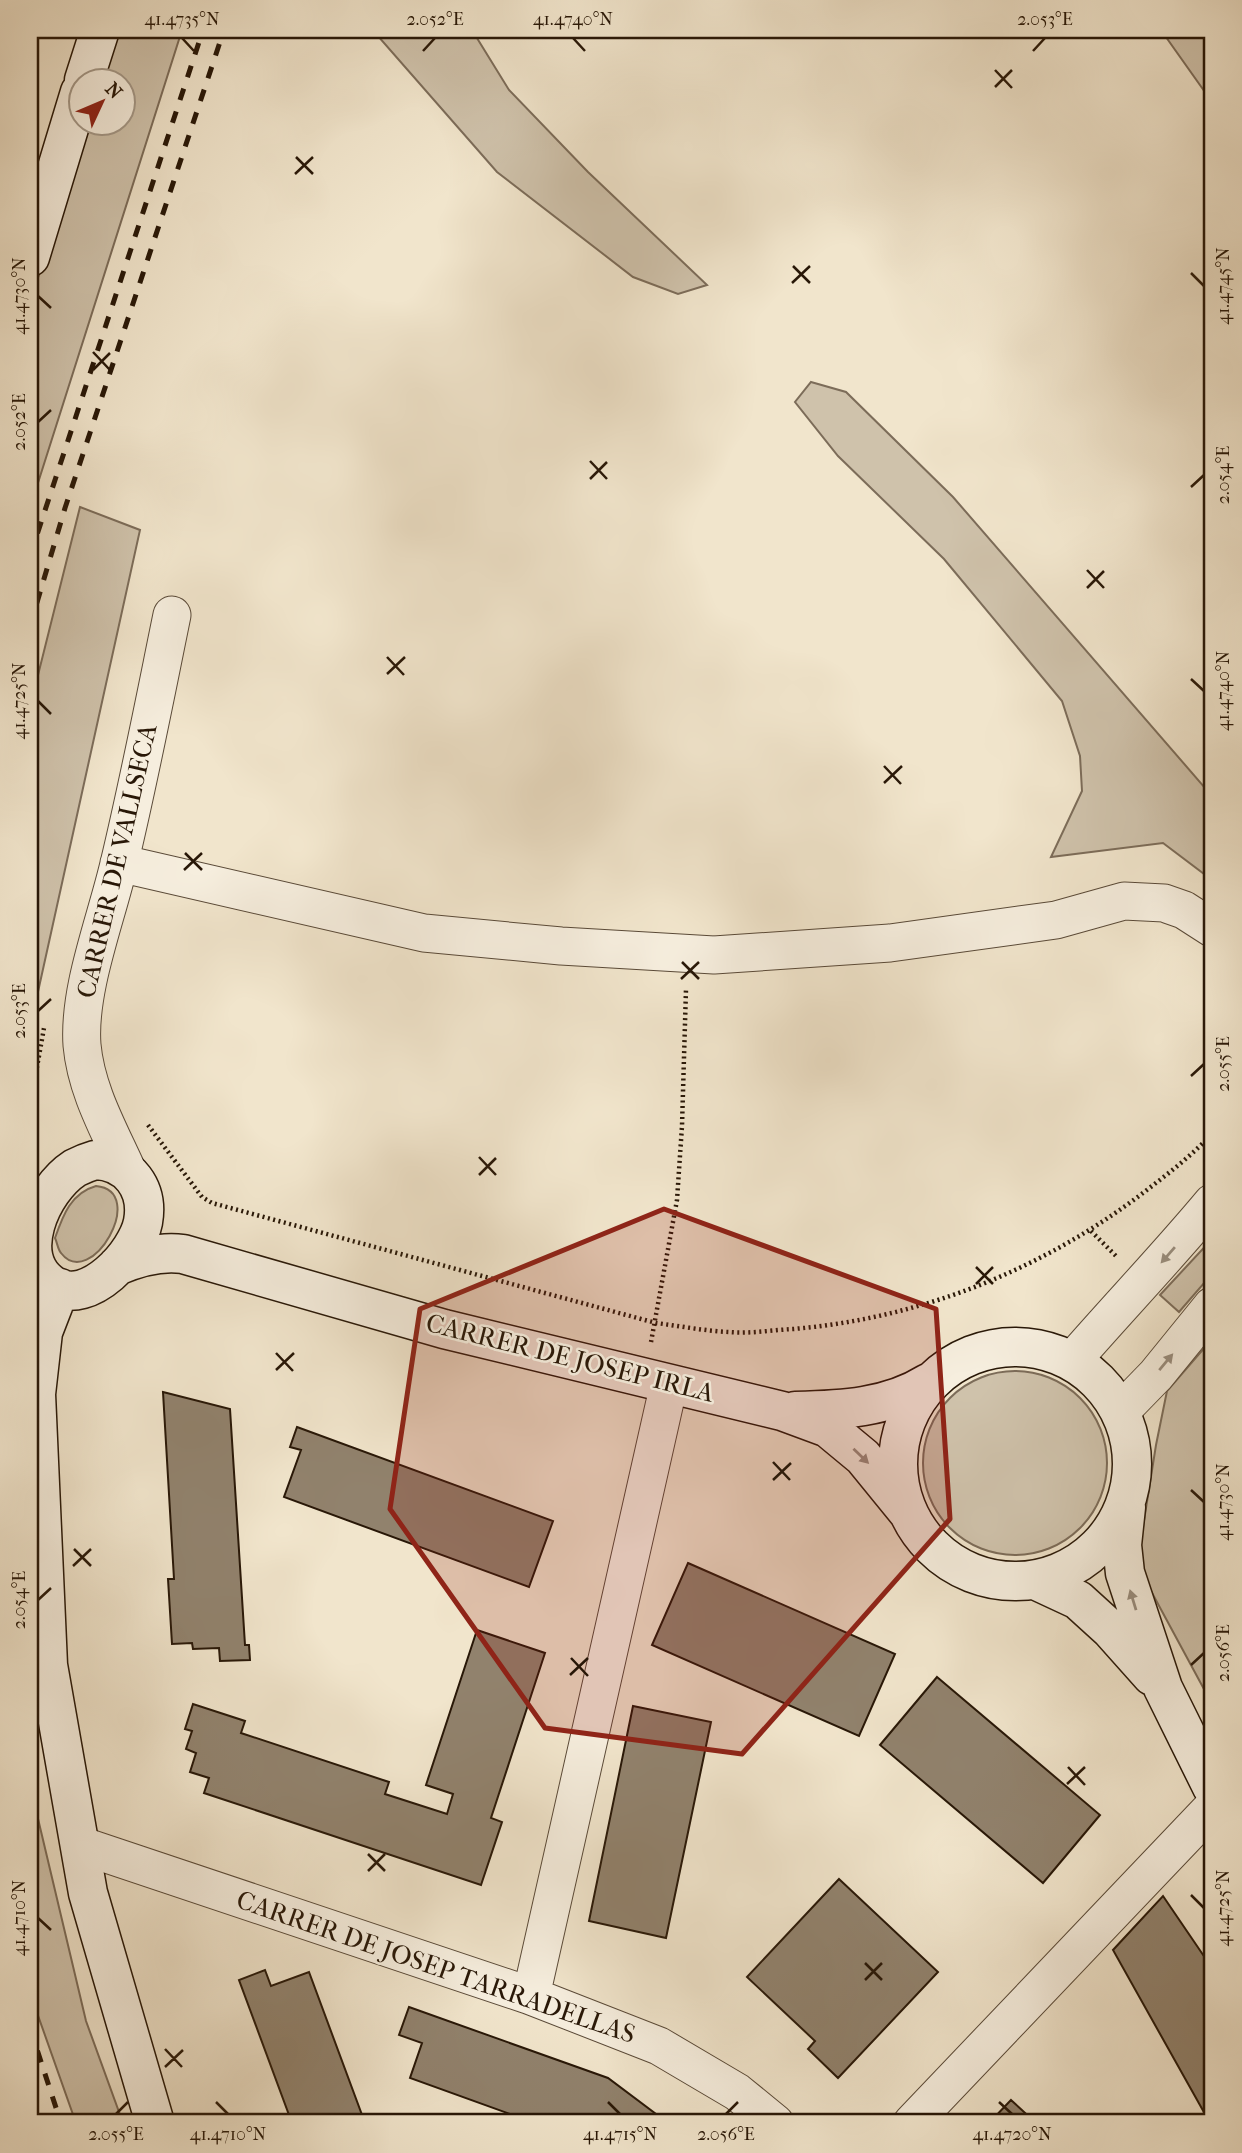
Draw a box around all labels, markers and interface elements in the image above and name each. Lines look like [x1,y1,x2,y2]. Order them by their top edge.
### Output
text: 41.4735°N [144,9,220,30]
text: 2.052°E [406,9,464,30]
text: 41.4740°N [533,9,613,30]
text: 2.053°E [1017,9,1073,30]
north arrow [66,66,136,136]
text: N [101,78,127,104]
text: 41.4745°N [1213,247,1234,325]
text: 41.4730°N [9,257,30,335]
text: 2.052°E [9,393,30,451]
text: 2.054°E [1213,446,1234,504]
text: 41.4740°N [1213,651,1234,731]
text: 41.4725°N [9,662,30,739]
street label: CARRER DE VALLSECA [70,720,164,1001]
text: 2.053°E [9,983,30,1039]
text: 2.055°E [1213,1036,1234,1092]
one-way arrow [1160,1246,1176,1264]
street label: CARRER DE JOSEP IRLA [423,1307,718,1409]
one-way arrow [1158,1353,1173,1370]
one-way arrow [853,1448,870,1465]
text: 41.4730°N [1213,1463,1234,1541]
text: 2.054°E [9,1571,30,1629]
one-way arrow [1127,1589,1138,1610]
text: 2.056°E [1213,1624,1234,1682]
text: 41.4725°N [1213,1869,1234,1946]
text: 41.4710°N [9,1880,30,1956]
street label: CARRER DE JOSEP TARRADELLAS [233,1884,639,2050]
text: 2.055°E [88,2124,144,2145]
text: 41.4710°N [190,2124,266,2145]
text: 41.4715°N [583,2124,657,2145]
text: 2.056°E [697,2124,755,2145]
text: 41.4720°N [972,2124,1052,2145]

